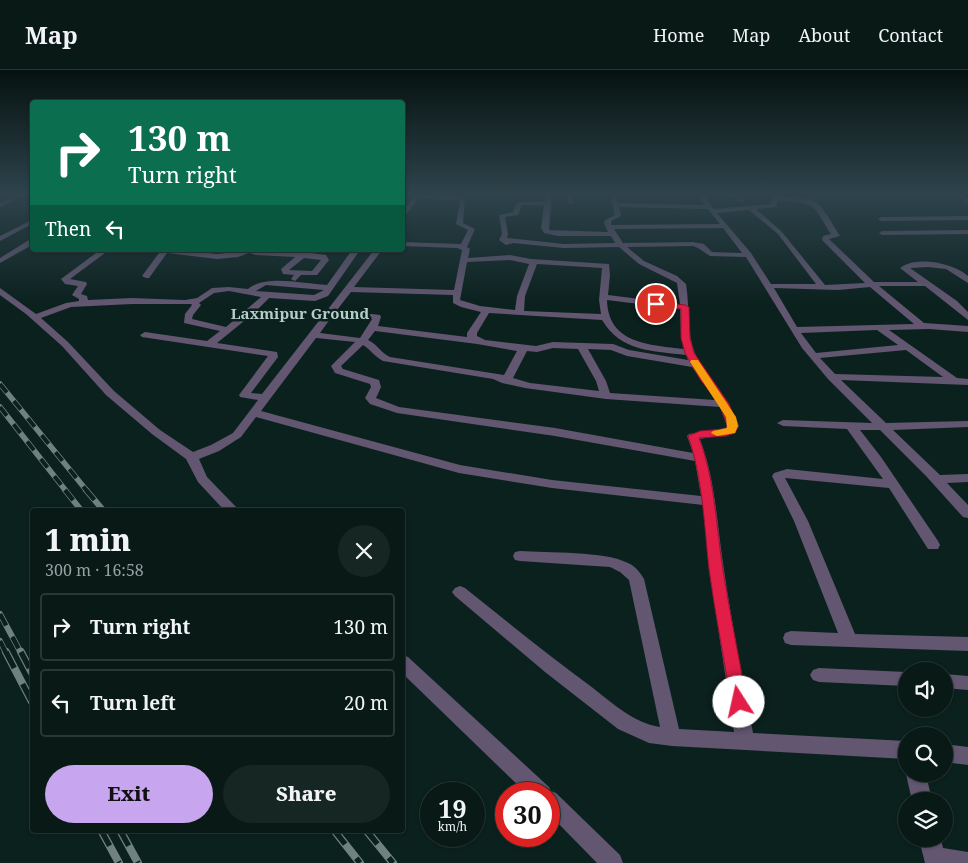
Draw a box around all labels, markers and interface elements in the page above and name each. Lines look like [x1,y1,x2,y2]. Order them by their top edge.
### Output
text: Map [25,18,78,51]
text: Home [653,23,704,47]
text: Map [732,23,770,47]
text: About [798,23,850,47]
text: Contact [878,23,943,47]
text: 130 m [128,114,231,161]
icon: right [45,120,110,185]
text: Turn right [128,159,237,189]
icon: left [101,215,129,243]
text: Then [45,216,91,242]
pin [635,283,677,325]
icon: arrive [642,290,670,318]
district label: Laxmipur Ground [231,303,369,323]
text: 1 min [45,519,131,560]
button: close [338,525,390,577]
text: 300 m · 16:58 [45,559,144,581]
icon: right [47,613,75,641]
text: Turn right [90,614,190,640]
text: 130 m [333,614,388,640]
map controls [898,662,953,847]
button: sound [898,662,953,717]
position arrow [712,675,764,727]
icon: left [47,689,75,717]
text: Turn left [90,690,176,716]
text: 20 m [344,690,388,716]
button: search [898,727,953,782]
button: Exit [45,765,213,823]
button: Share [223,765,390,823]
speed limit sign: 30 [495,782,560,847]
text: 19 [438,791,467,825]
button: layers [898,792,953,847]
text: km/h [438,818,467,835]

